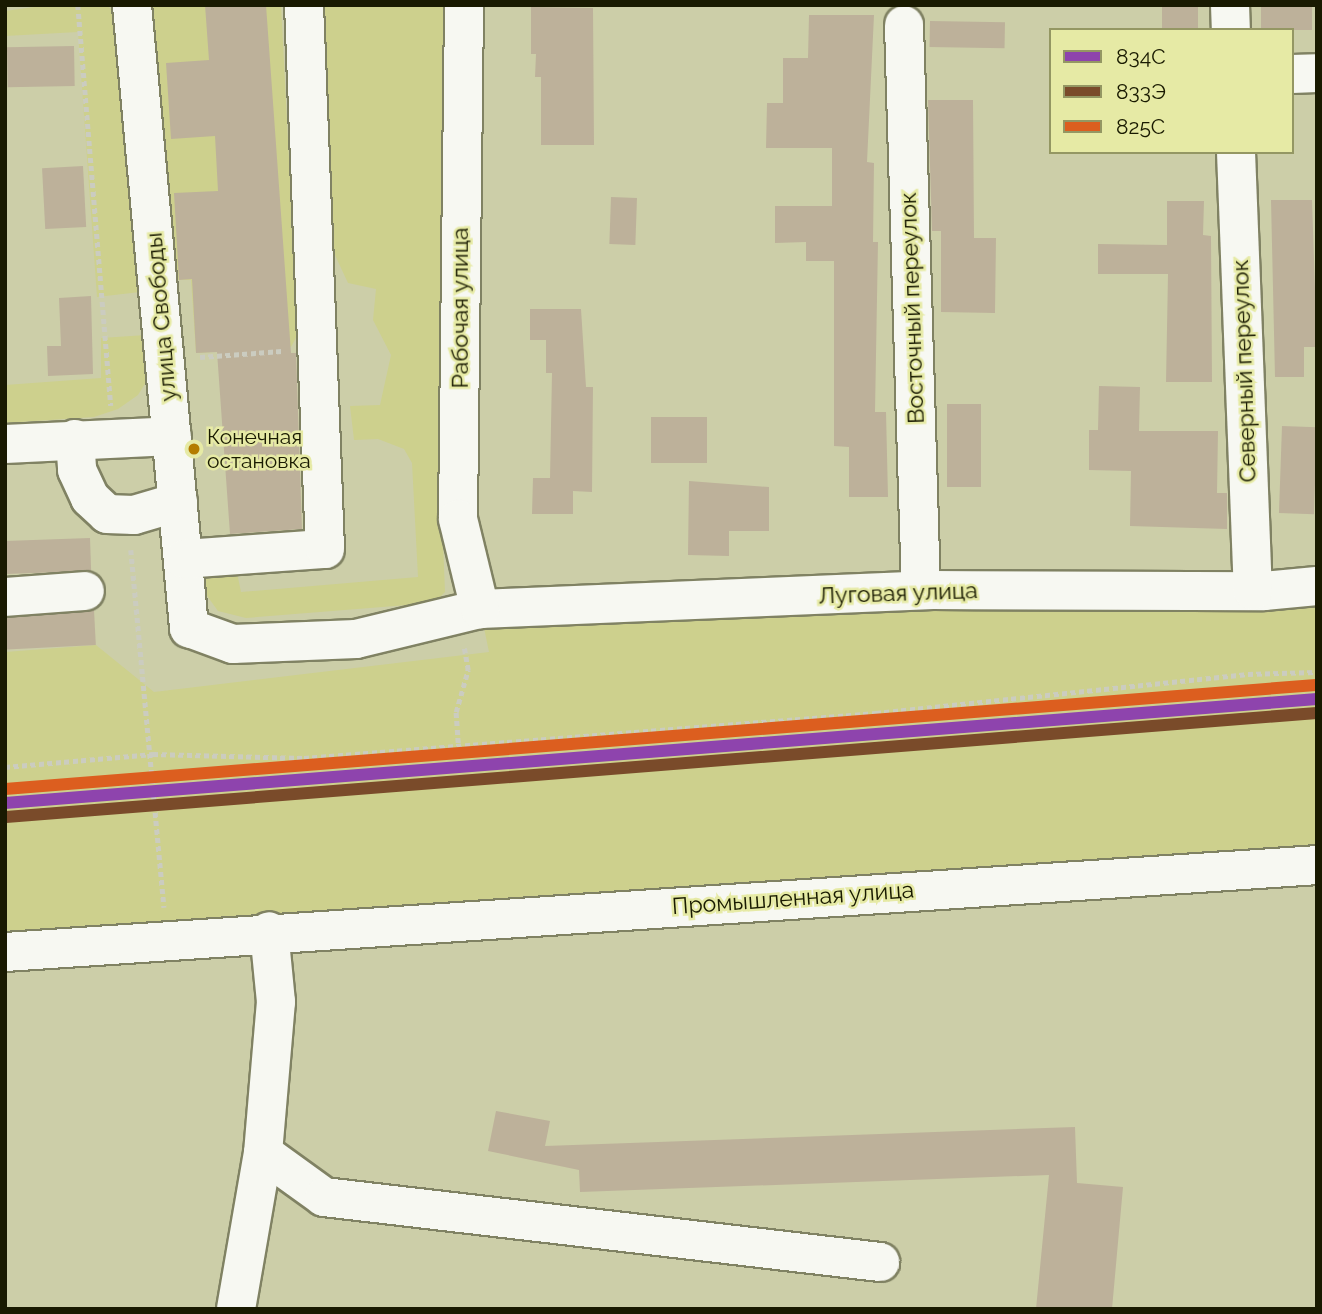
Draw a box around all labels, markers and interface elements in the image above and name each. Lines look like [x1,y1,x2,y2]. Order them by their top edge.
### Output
legend [1049,28,1294,154]
text: 834С [1116,44,1166,69]
text: 833Э [1116,79,1166,104]
text: 825С [1116,114,1165,139]
street label: Восточный переулок [894,192,930,424]
street label: Рабочая улица [446,227,474,389]
street label: улица Свободы [140,231,182,403]
street label: Северный переулок [1226,259,1262,483]
place label: Конечная остановка [207,424,311,474]
marker: Конечная остановка [187,442,201,456]
street label: Луговая улица [818,576,978,610]
street label: Промышленная улица [671,876,915,920]

